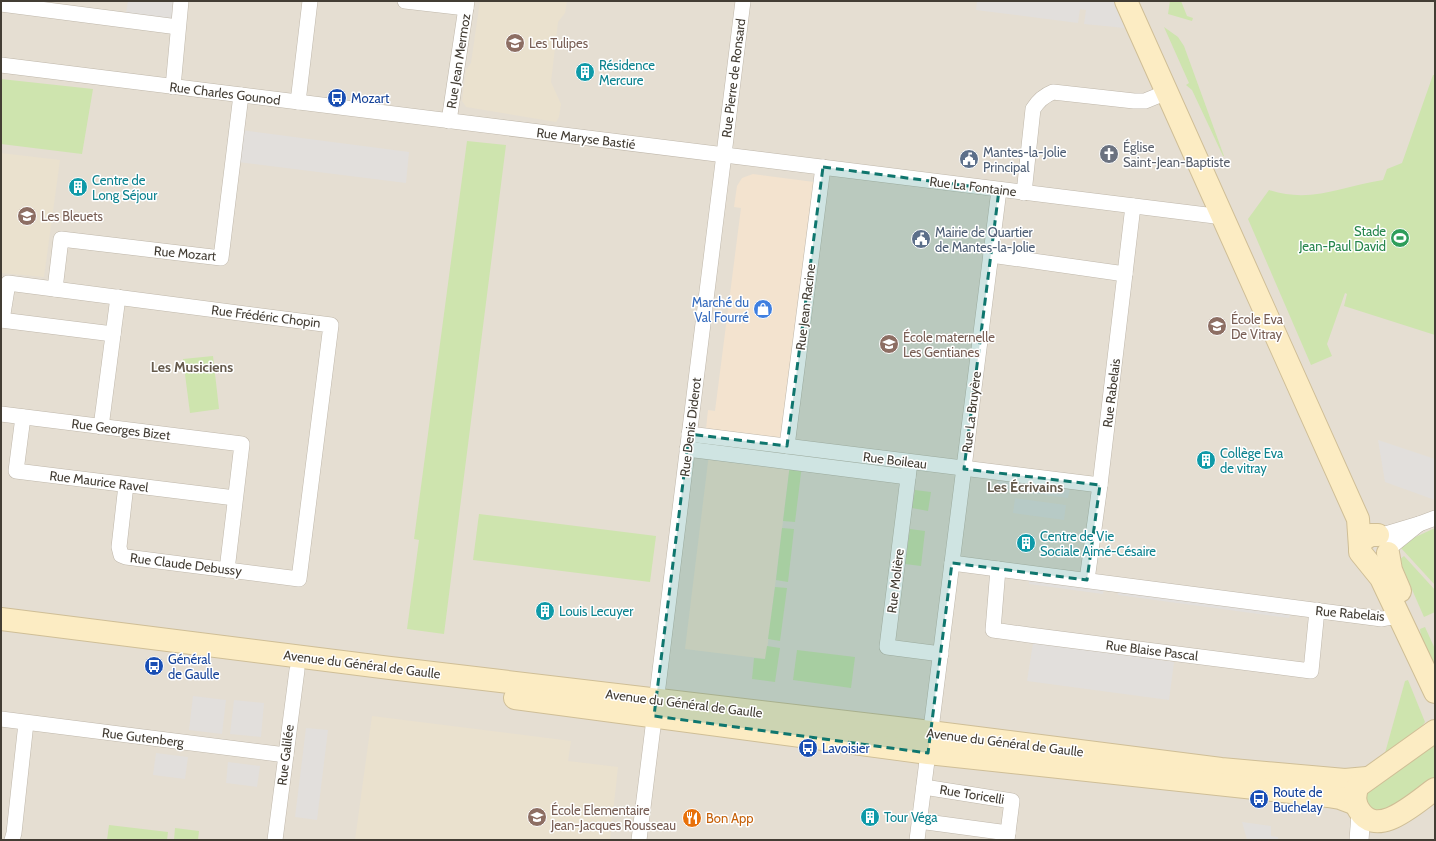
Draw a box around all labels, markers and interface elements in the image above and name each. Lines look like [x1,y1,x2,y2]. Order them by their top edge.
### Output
street label: Rue Jean Mermoz [443,12,473,110]
street label: Rue Pierre de Ronsard [718,17,748,139]
school or university icon: Les Tulipes [504,32,526,54]
place label: Les Tulipes [529,35,589,51]
place label: Résidence Mercure [599,57,655,88]
building icon: Résidence Mercure [574,61,596,83]
street label: Rue Charles Gounod [169,78,281,108]
bus stop icon: Mozart [326,87,348,109]
place label: Mozart [351,90,390,106]
street label: Rue Maryse Bastié [536,124,637,152]
place label: Église Saint-Jean-Baptiste [1123,138,1230,170]
church icon: Église Saint-Jean-Baptiste [1098,143,1120,165]
place label: Mantes-la-Jolie Principal [983,144,1067,175]
public building icon: Mantes-la-Jolie Principal [958,148,980,170]
place label: Centre de Long Séjour [92,172,158,204]
street label: Rue La Fontaine [929,173,1018,199]
building icon: Centre de Long Séjour [67,176,89,198]
school or university icon: Les Bleuets [16,205,38,227]
place label: Les Bleuets [41,208,104,224]
place label: Stade Jean-Paul David [1298,223,1386,254]
place label: Mairie de Quartier de Mantes-la-Jolie [935,224,1035,255]
sports icon: Stade Jean-Paul David [1389,227,1411,249]
public building icon: Mairie de Quartier de Mantes-la-Jolie [910,228,932,250]
street label: Rue Mozart [153,242,217,264]
street label: Rue Jean Racine [792,263,818,351]
place label: Marché du Val Fourré [692,294,749,325]
shop icon: Marché du Val Fourré [752,298,774,320]
street label: Rue Frédéric Chopin [210,301,322,331]
place label: École Eva De Vitray [1231,310,1284,342]
school or university icon: École Eva De Vitray [1206,315,1228,337]
place label: École maternelle Les Gentianes [903,328,995,360]
school or university icon: École maternelle Les Gentianes [878,333,900,355]
street label: Rue Rabelais [1099,357,1123,428]
district label: Les Musiciens [151,358,233,376]
street label: Rue La Bruyère [958,370,984,454]
street label: Rue Denis Diderot [676,376,704,478]
street label: Rue Georges Bizet [71,415,172,443]
place label: Collège Eva de vitray [1220,445,1284,476]
street label: Rue Boileau [862,448,928,472]
building icon: Collège Eva de vitray [1195,449,1217,471]
street label: Rue Maurice Ravel [49,467,149,495]
district label: Les Écrivains [987,478,1063,496]
place label: Centre de Vie Sociale Aimé-Césaire [1040,528,1156,559]
building icon: Centre de Vie Sociale Aimé-Césaire [1015,532,1037,554]
street label: Rue Molière [883,548,907,614]
street label: Rue Claude Debussy [129,549,243,579]
building icon: Louis Lecuyer [534,600,556,622]
street label: Rue Rabelais [1315,602,1386,624]
place label: Louis Lecuyer [559,603,634,619]
street label: Rue Blaise Pascal [1105,636,1199,664]
street label: Avenue du Général de Gaulle [283,646,442,682]
place label: Général de Gaulle [168,651,220,682]
bus stop icon: Général de Gaulle [143,655,165,677]
street label: Avenue du Général de Gaulle [605,685,764,721]
street label: Rue Galilée [273,723,297,786]
street label: Rue Gutenberg [101,724,185,750]
street label: Avenue du Général de Gaulle [926,724,1085,760]
bus stop icon: Lavoisier [797,737,819,759]
place label: Lavoisier [822,740,870,756]
street label: Rue Toricelli [938,781,1006,807]
place label: Route de Buchelay [1273,784,1323,815]
bus stop icon: Route de Buchelay [1248,788,1270,810]
place label: École Elementaire Jean-Jacques Rousseau [550,801,676,833]
school or university icon: École Elementaire Jean-Jacques Rousseau [526,806,548,828]
building icon: Tour Véga [859,806,881,828]
restaurant icon: Bon App [681,807,703,829]
place label: Tour Véga [884,809,938,825]
place label: Bon App [706,810,754,826]

